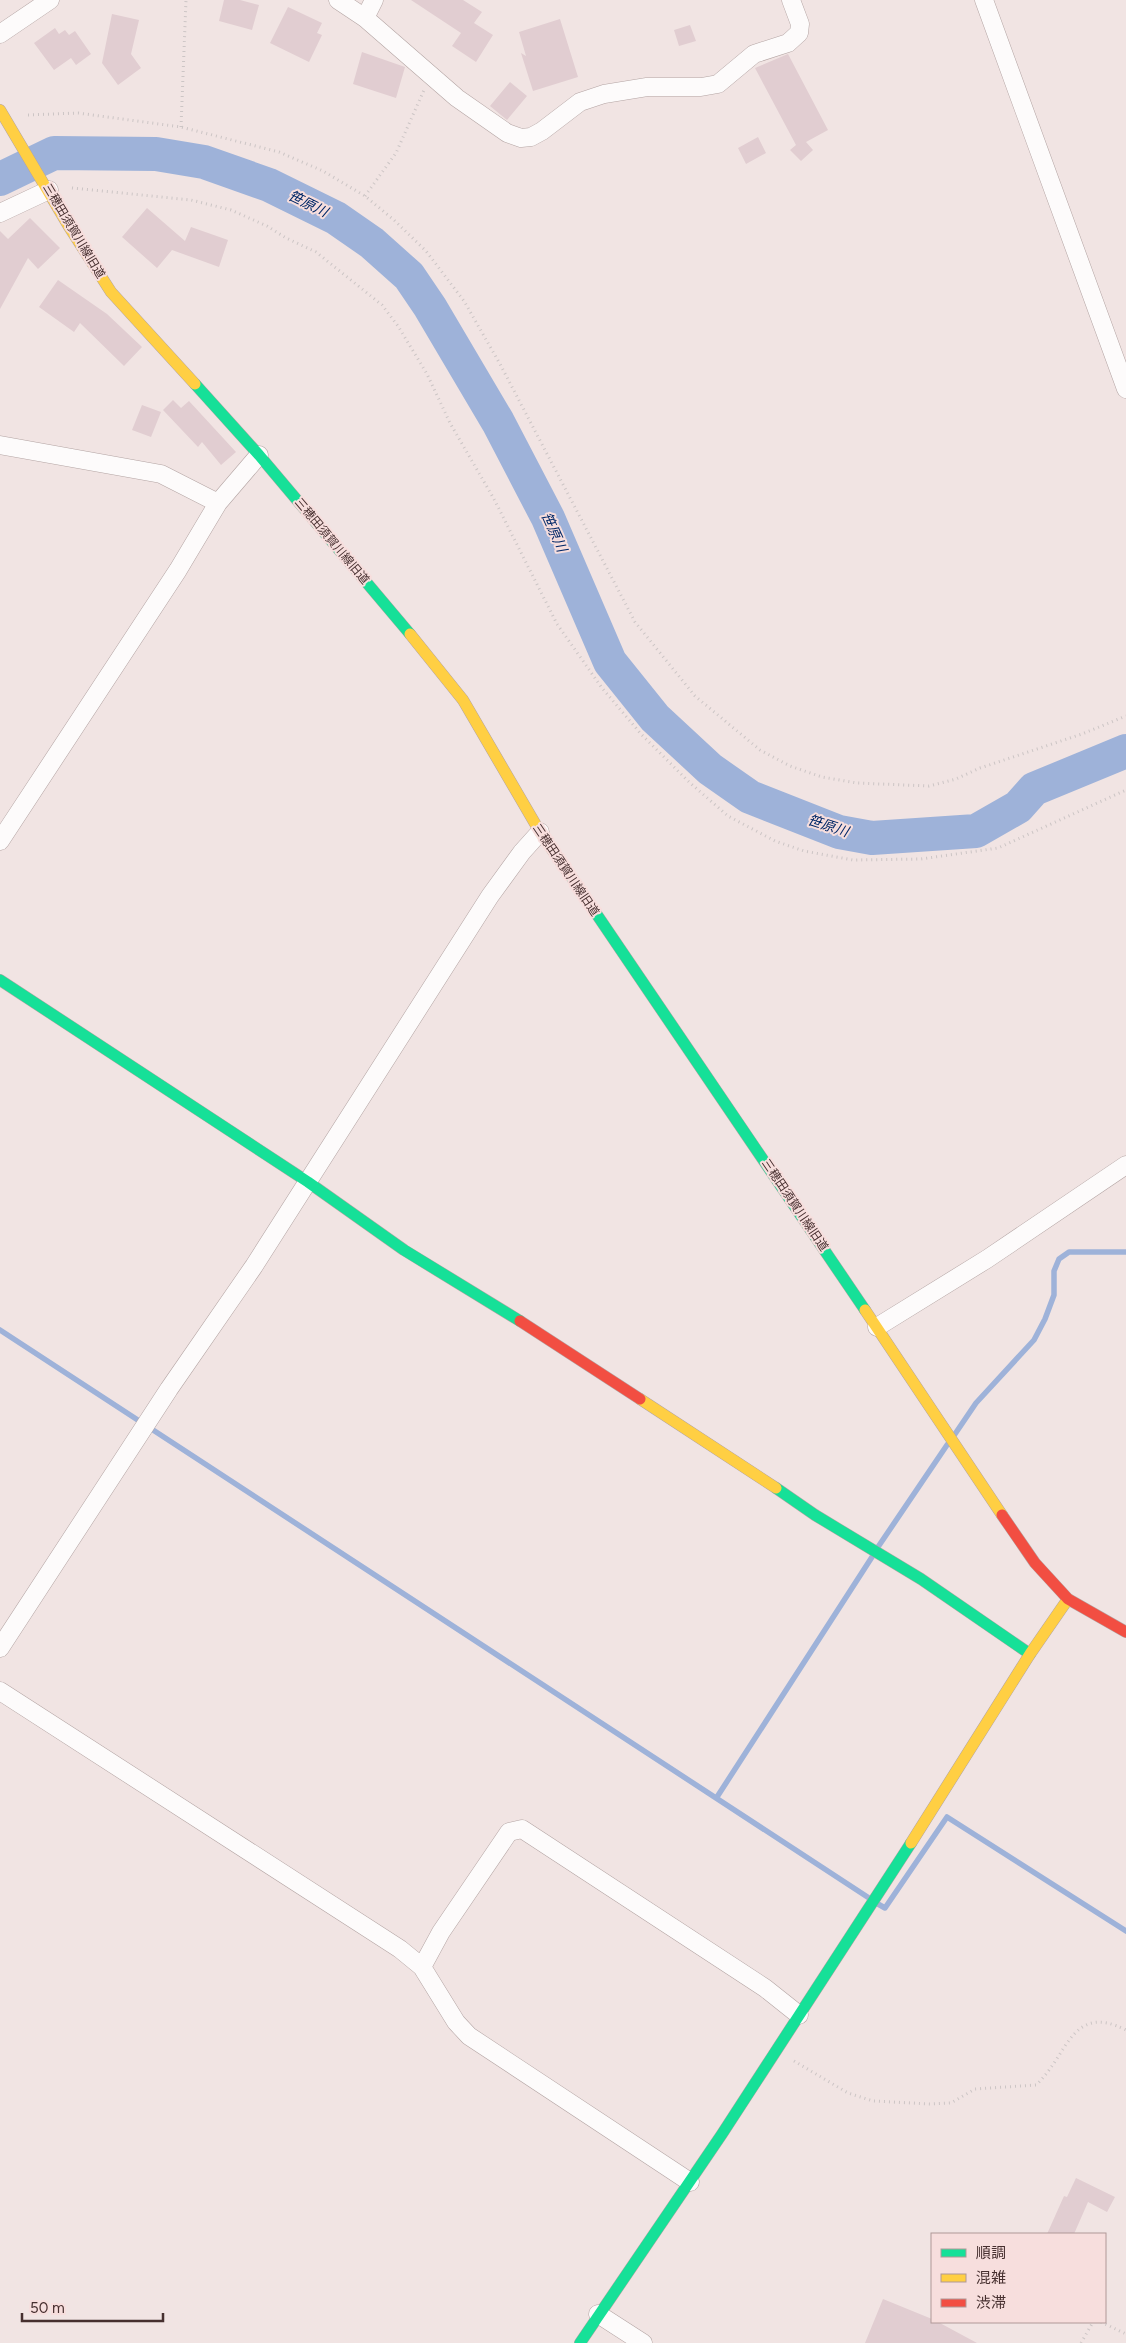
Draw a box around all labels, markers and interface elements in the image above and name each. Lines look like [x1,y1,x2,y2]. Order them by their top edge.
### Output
street label: 三穂田須賀川線旧道 [40,181,108,281]
water label: 笹原川 [285,187,332,222]
street label: 三穂田須賀川線旧道 [292,495,372,587]
water label: 笹原川 [538,509,571,556]
water label: 笹原川 [805,811,853,841]
street label: 三穂田須賀川線旧道 [530,821,602,919]
street label: 三穂田須賀川線旧道 [759,1156,831,1254]
legend [931,2233,1106,2323]
text: 順調 [976,2244,1006,2262]
text: 混雑 [976,2269,1006,2287]
scale bar [22,2290,164,2322]
text: 渋滞 [976,2294,1006,2312]
text: 50 m [30,2299,65,2317]

